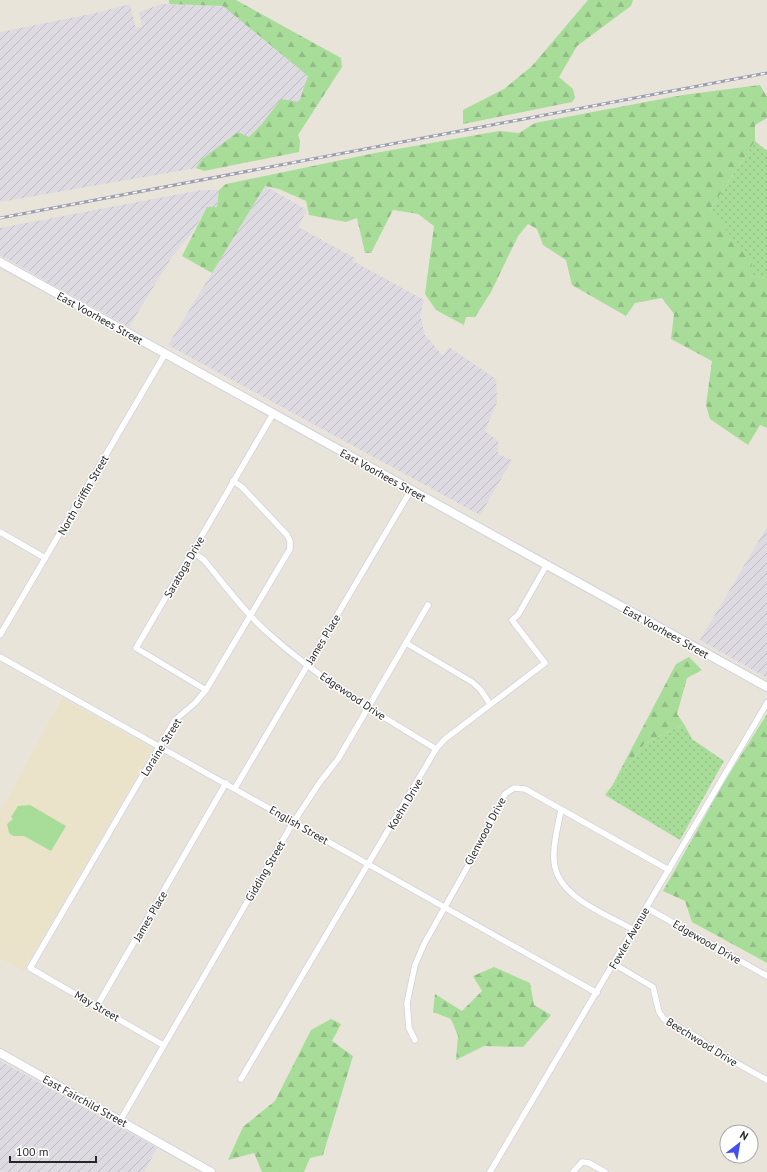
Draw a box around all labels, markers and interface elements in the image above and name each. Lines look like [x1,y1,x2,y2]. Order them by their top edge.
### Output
street label: East Voorhees Street [55,289,146,348]
street label: East Voorhees Street [338,446,429,505]
street label: North Griffin Street [54,452,112,537]
street label: Saratoga Drive [161,533,208,600]
street label: East Voorhees Street [621,603,712,662]
street label: James Place [302,611,344,667]
street label: Edgewood Drive [317,669,389,723]
street label: Loraine Street [138,715,184,779]
street label: Koehn Drive [384,775,426,832]
street label: Glenwood Drive [461,794,509,867]
street label: English Street [267,803,331,848]
street label: Gidding Street [242,838,288,904]
street label: James Place [129,888,170,945]
street label: Fowler Avenue [606,904,653,971]
street label: Edgewood Drive [670,917,744,967]
street label: May Street [72,987,122,1025]
street label: Beechwood Drive [664,1014,741,1070]
street label: East Fairchild Street [40,1072,130,1130]
north arrow [719,1124,759,1164]
text: N [737,1128,751,1143]
scale bar [10,1138,96,1164]
text: 100 m [16,1144,49,1159]

